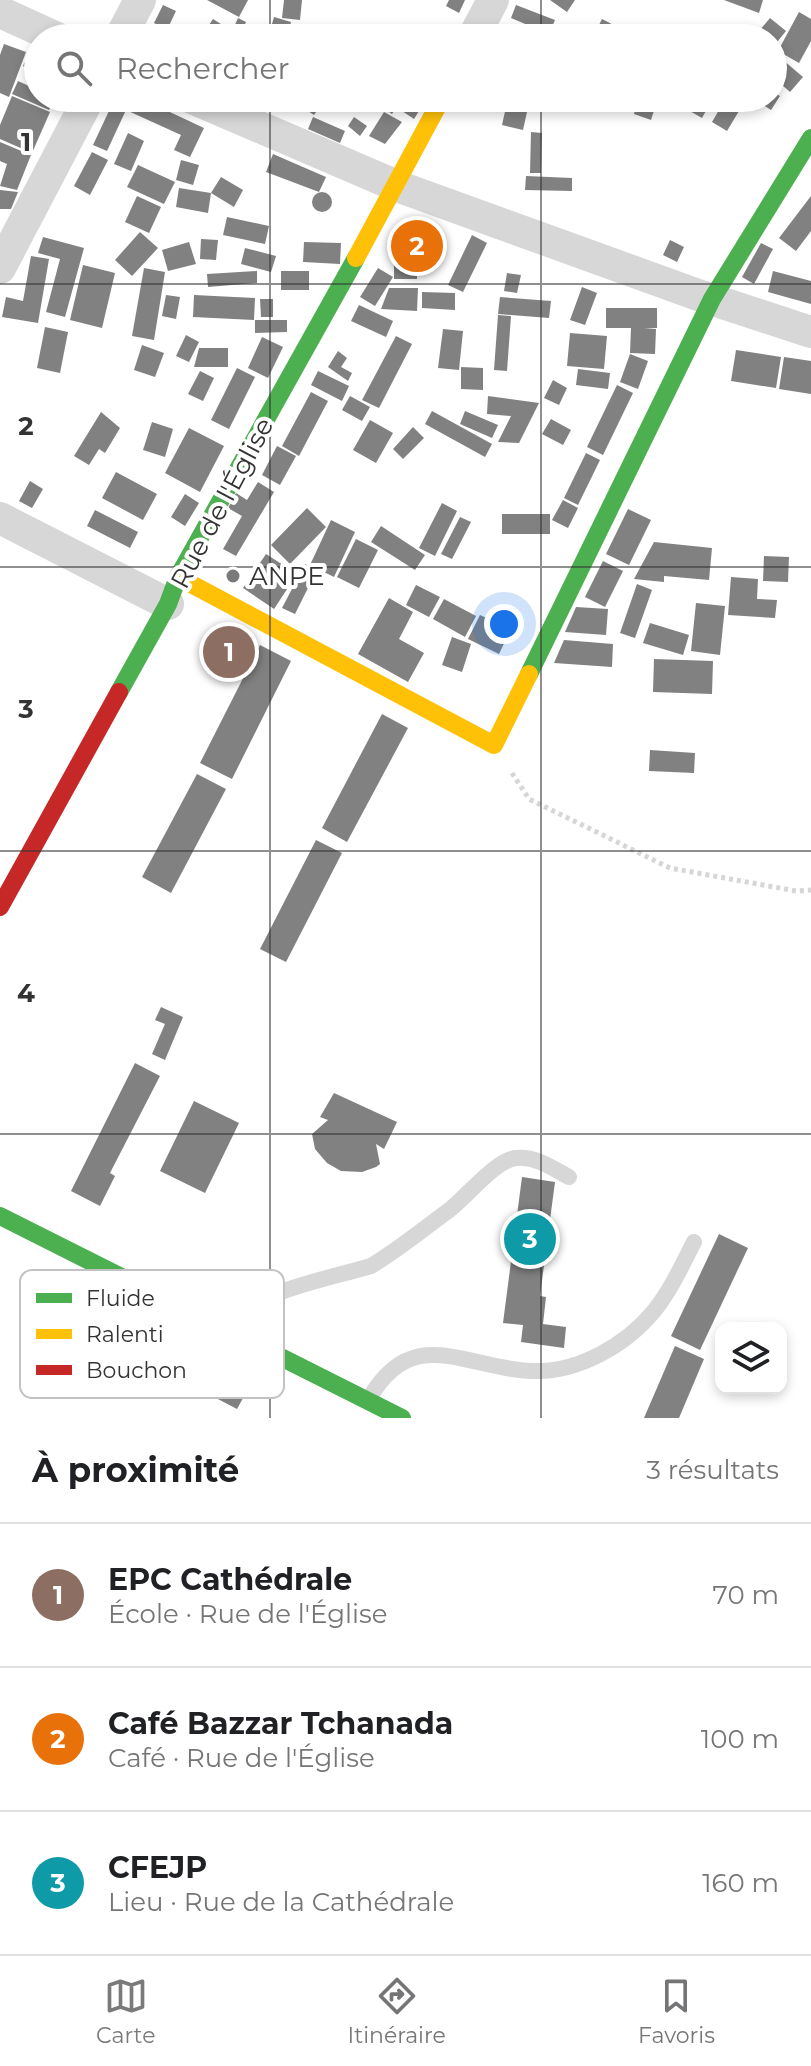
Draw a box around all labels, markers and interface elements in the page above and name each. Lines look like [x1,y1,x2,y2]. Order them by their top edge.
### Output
search box [24,24,787,112]
icon: search [52,46,96,90]
text: Rechercher [116,50,290,87]
text: 1 [21,126,31,158]
pin: 2 [391,216,443,276]
text: 2 [18,410,34,442]
street label: Rue de l'Église [164,412,280,594]
place label: ANPE [249,560,325,592]
marker: ANPE [224,567,242,585]
your location [484,604,524,644]
pin: 1 [203,622,255,682]
text: 3 [17,693,34,725]
text: 4 [17,977,35,1009]
pin: 3 [504,1209,556,1269]
legend [20,1270,284,1398]
text: Fluide [86,1285,155,1312]
text: Ralenti [86,1321,164,1348]
map controls [715,1322,787,1394]
button: layers [715,1322,787,1394]
text: Bouchon [86,1357,187,1384]
text: À proximité [32,1449,239,1491]
text: 3 résultats [646,1454,779,1486]
text: EPC Cathédrale [108,1561,352,1598]
text: 1 [53,1579,63,1611]
text: 70 m [713,1579,779,1611]
text: École · Rue de l'Église [108,1598,387,1630]
text: Café Bazzar Tchanada [108,1705,453,1742]
text: 2 [50,1723,66,1755]
text: 100 m [701,1723,779,1755]
text: Café · Rue de l'Église [108,1742,375,1774]
text: CFEJP [108,1849,207,1886]
text: 3 [50,1867,66,1899]
text: 160 m [702,1867,779,1899]
text: Lieu · Rue de la Cathédrale [108,1886,454,1918]
tab: Carte [96,1974,155,2049]
tab: Itinéraire [348,1974,446,2049]
tab: Favoris [638,1974,715,2049]

